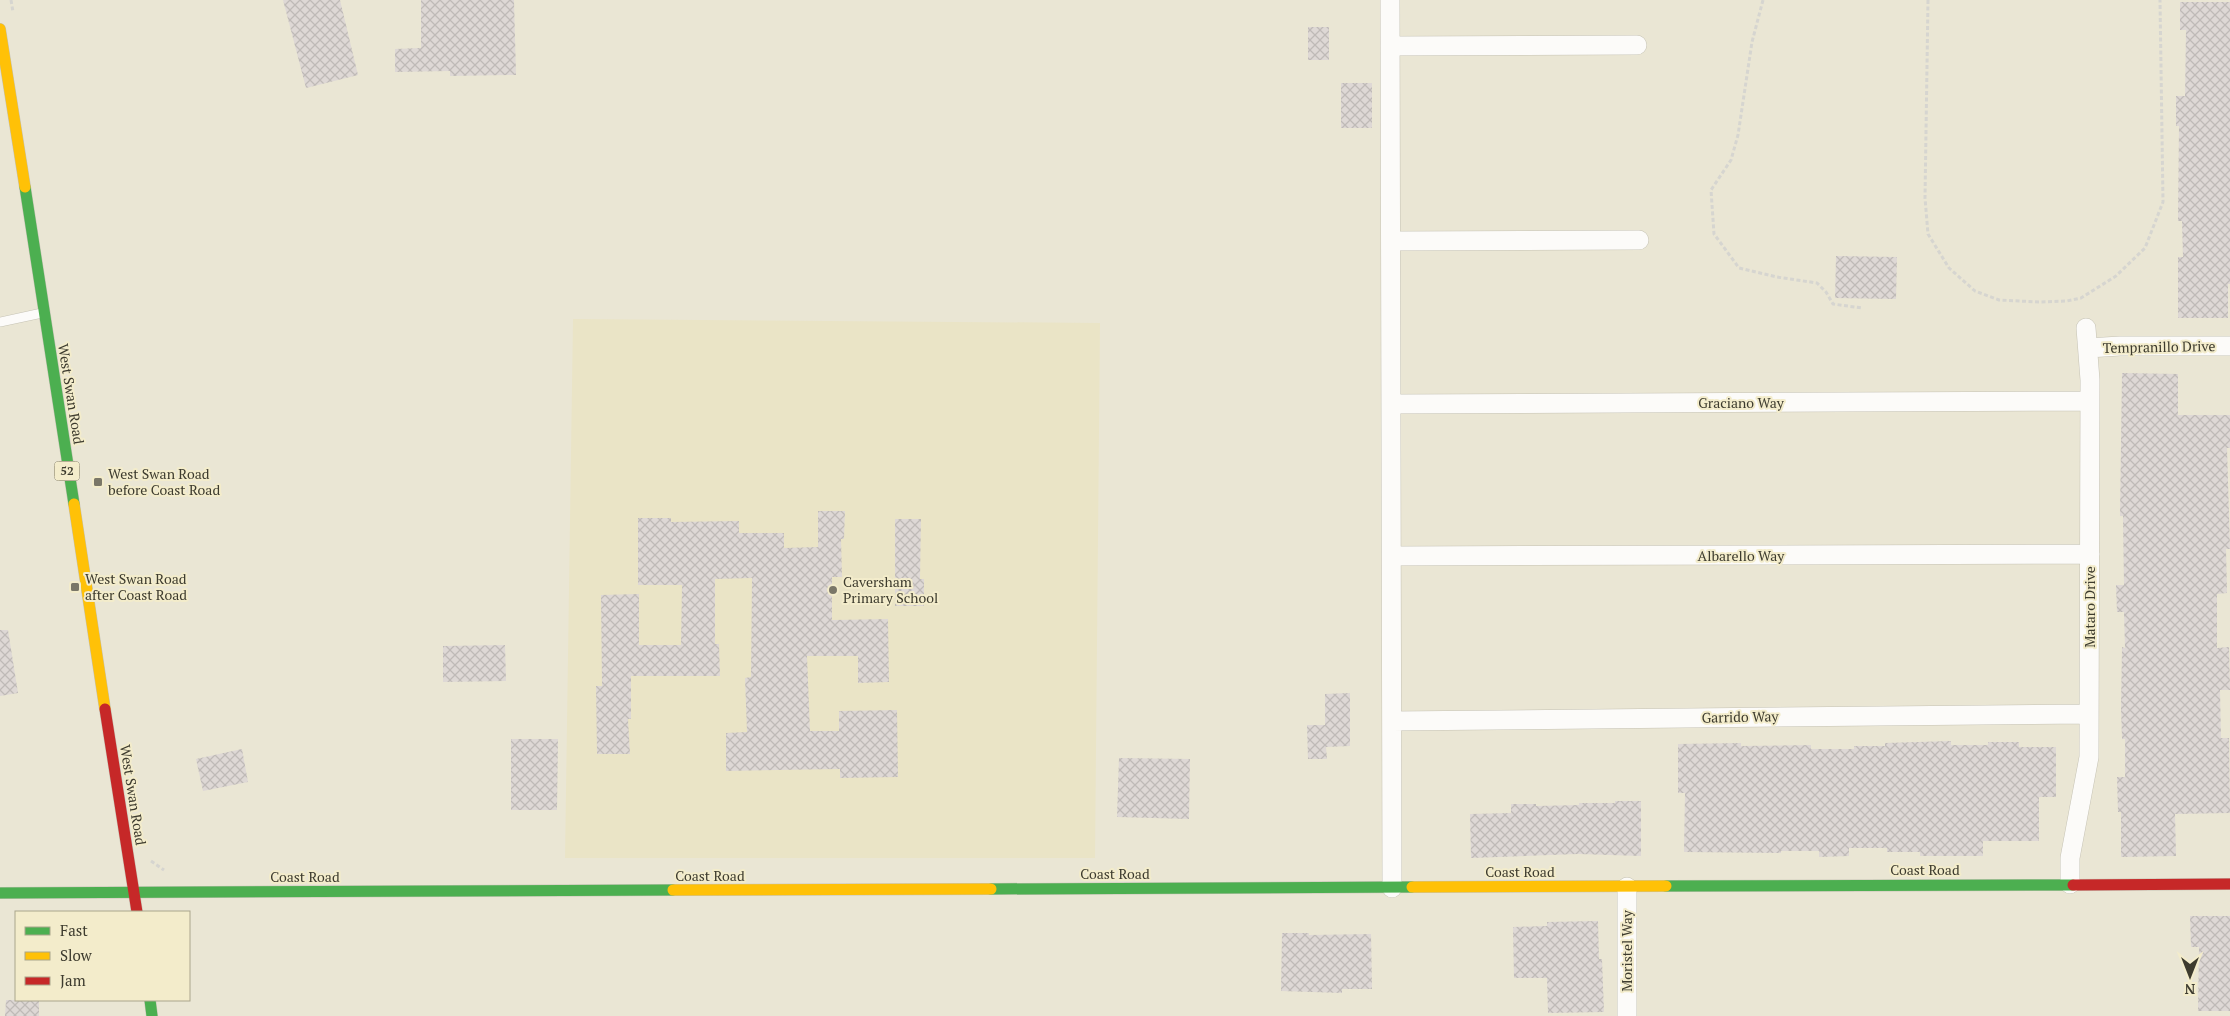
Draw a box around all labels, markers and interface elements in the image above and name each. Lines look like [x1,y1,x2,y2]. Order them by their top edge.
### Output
street label: Tempranillo Drive [2102,336,2216,357]
street label: West Swan Road [54,342,89,446]
street label: Graciano Way [1698,393,1785,412]
road number: 52 [54,462,80,481]
place label: West Swan Road before Coast Road [108,464,220,499]
marker: West Swan Road before Coast Road [92,476,104,488]
street label: Albarello Way [1698,546,1785,565]
street label: Mataro Drive [2080,566,2099,648]
place label: West Swan Road after Coast Road [85,569,187,604]
place label: Caversham Primary School [843,572,938,607]
marker: West Swan Road after Coast Road [69,581,81,593]
marker: Caversham Primary School [827,584,839,596]
street label: Garrido Way [1701,706,1780,727]
street label: West Swan Road [116,743,151,847]
street label: Coast Road [1890,860,1960,879]
street label: Coast Road [1485,862,1555,881]
street label: Coast Road [1080,864,1150,883]
street label: Coast Road [675,866,745,885]
street label: Coast Road [270,867,340,886]
street label: Moristel Way [1617,909,1636,992]
legend [15,911,190,1001]
text: Fast [60,920,88,940]
text: Slow [60,945,93,965]
north arrow [2165,951,2215,1001]
text: Jam [60,970,86,990]
text: N [2184,980,2195,999]

